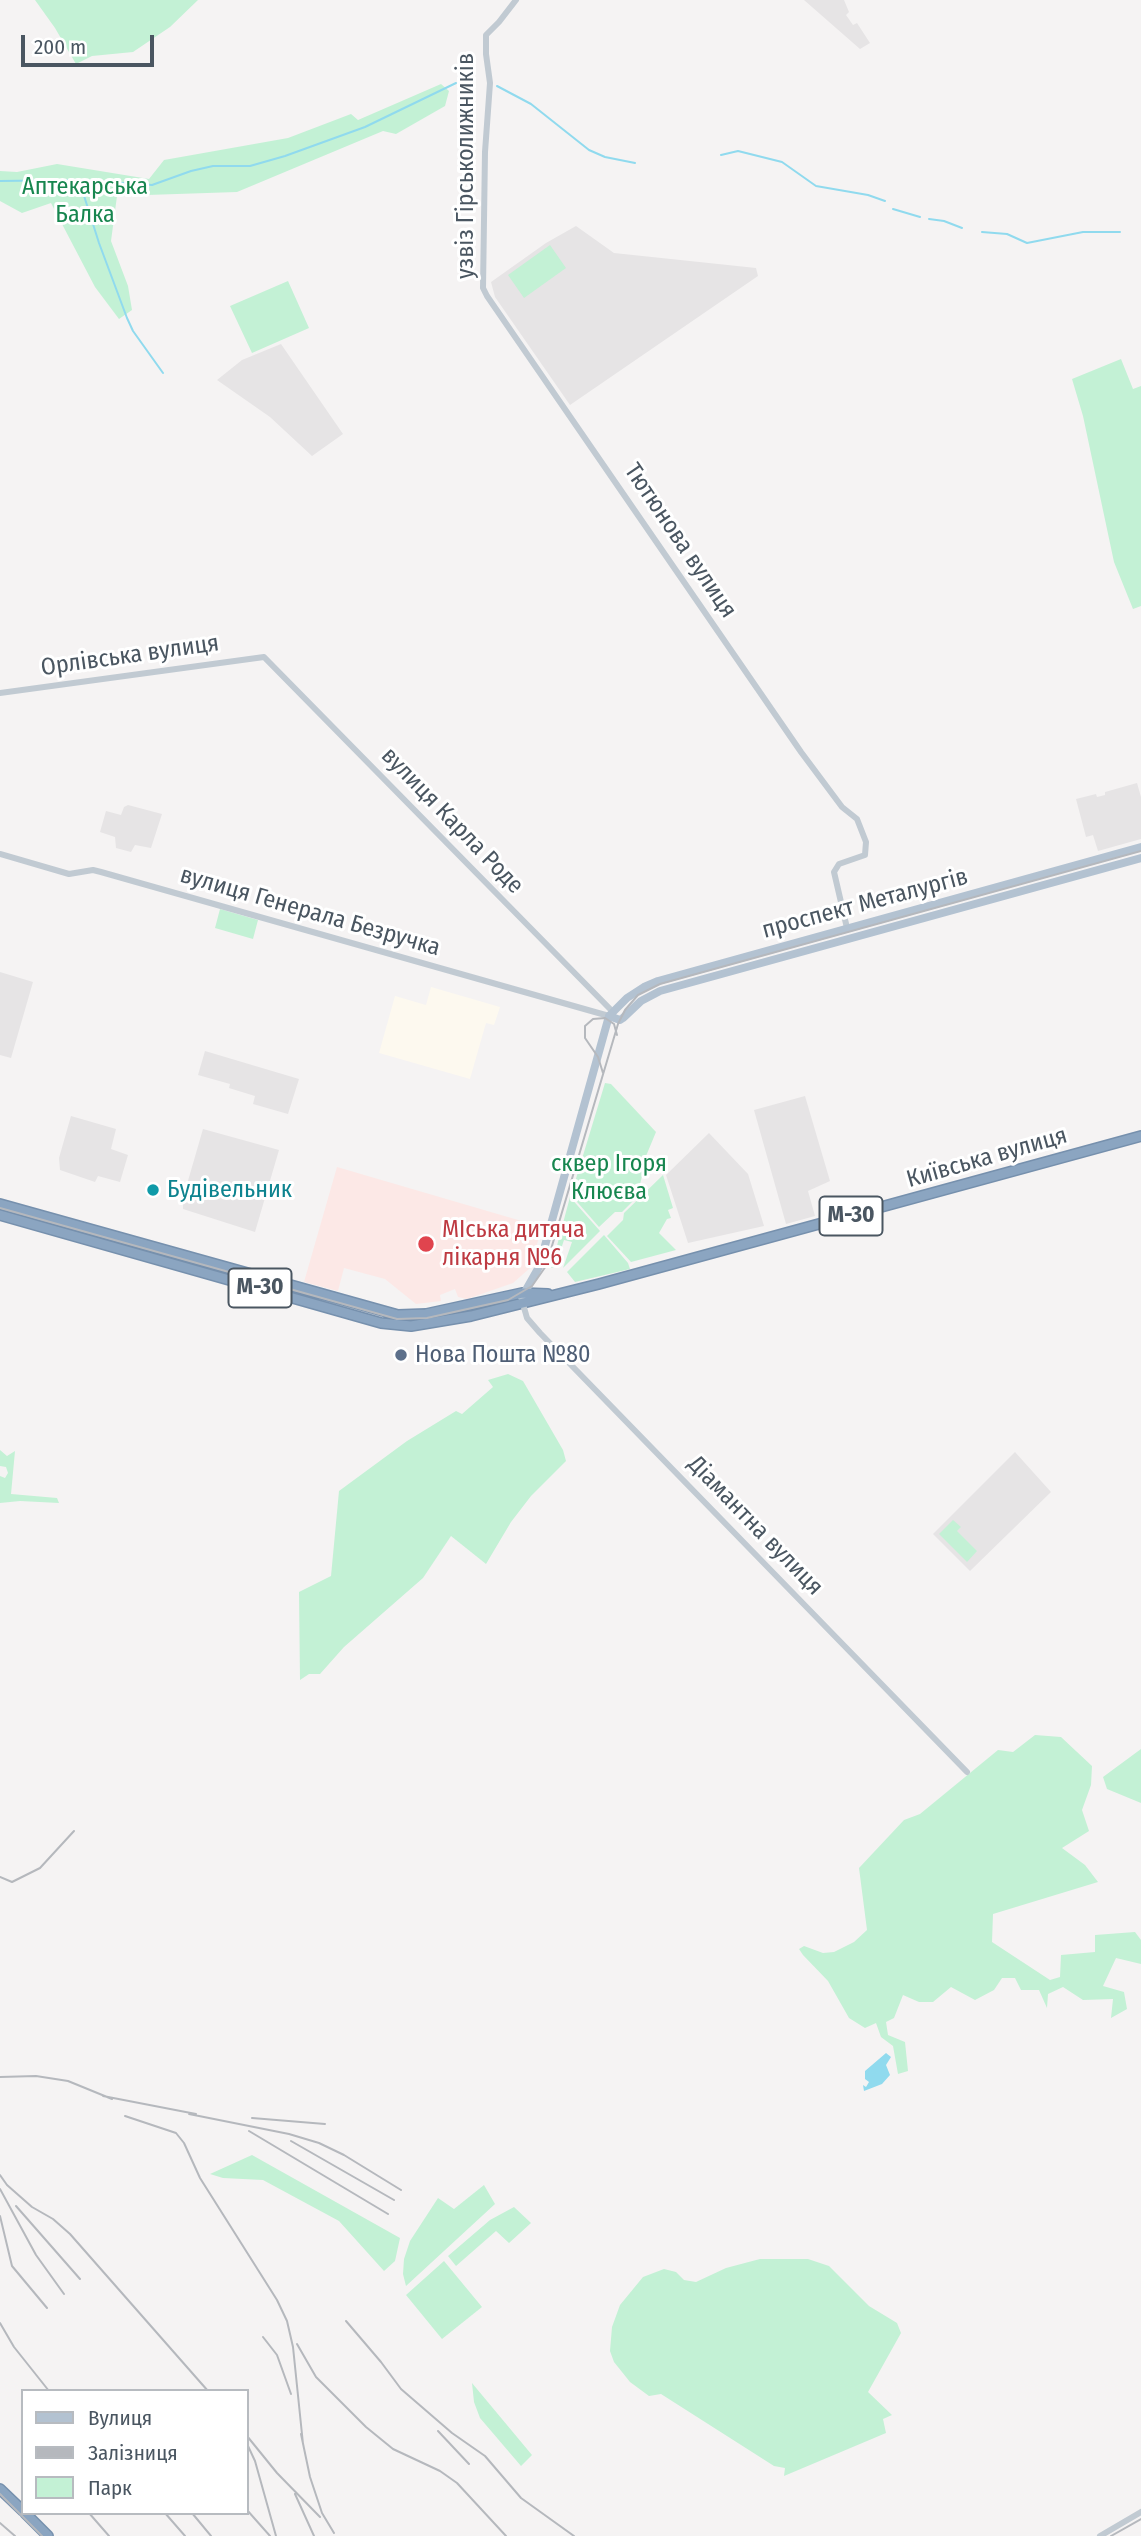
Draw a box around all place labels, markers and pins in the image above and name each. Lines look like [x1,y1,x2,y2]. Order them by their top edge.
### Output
place label: Будівельник [167,1176,292,1204]
marker: Будівельник [145,1182,161,1198]
place label: МІська дитяча лікарня №6 [442,1216,585,1272]
marker: МІська дитяча лікарня №6 [416,1234,436,1254]
place label: Нова Пошта №80 [415,1341,591,1369]
marker: Нова Пошта №80 [393,1347,409,1363]

